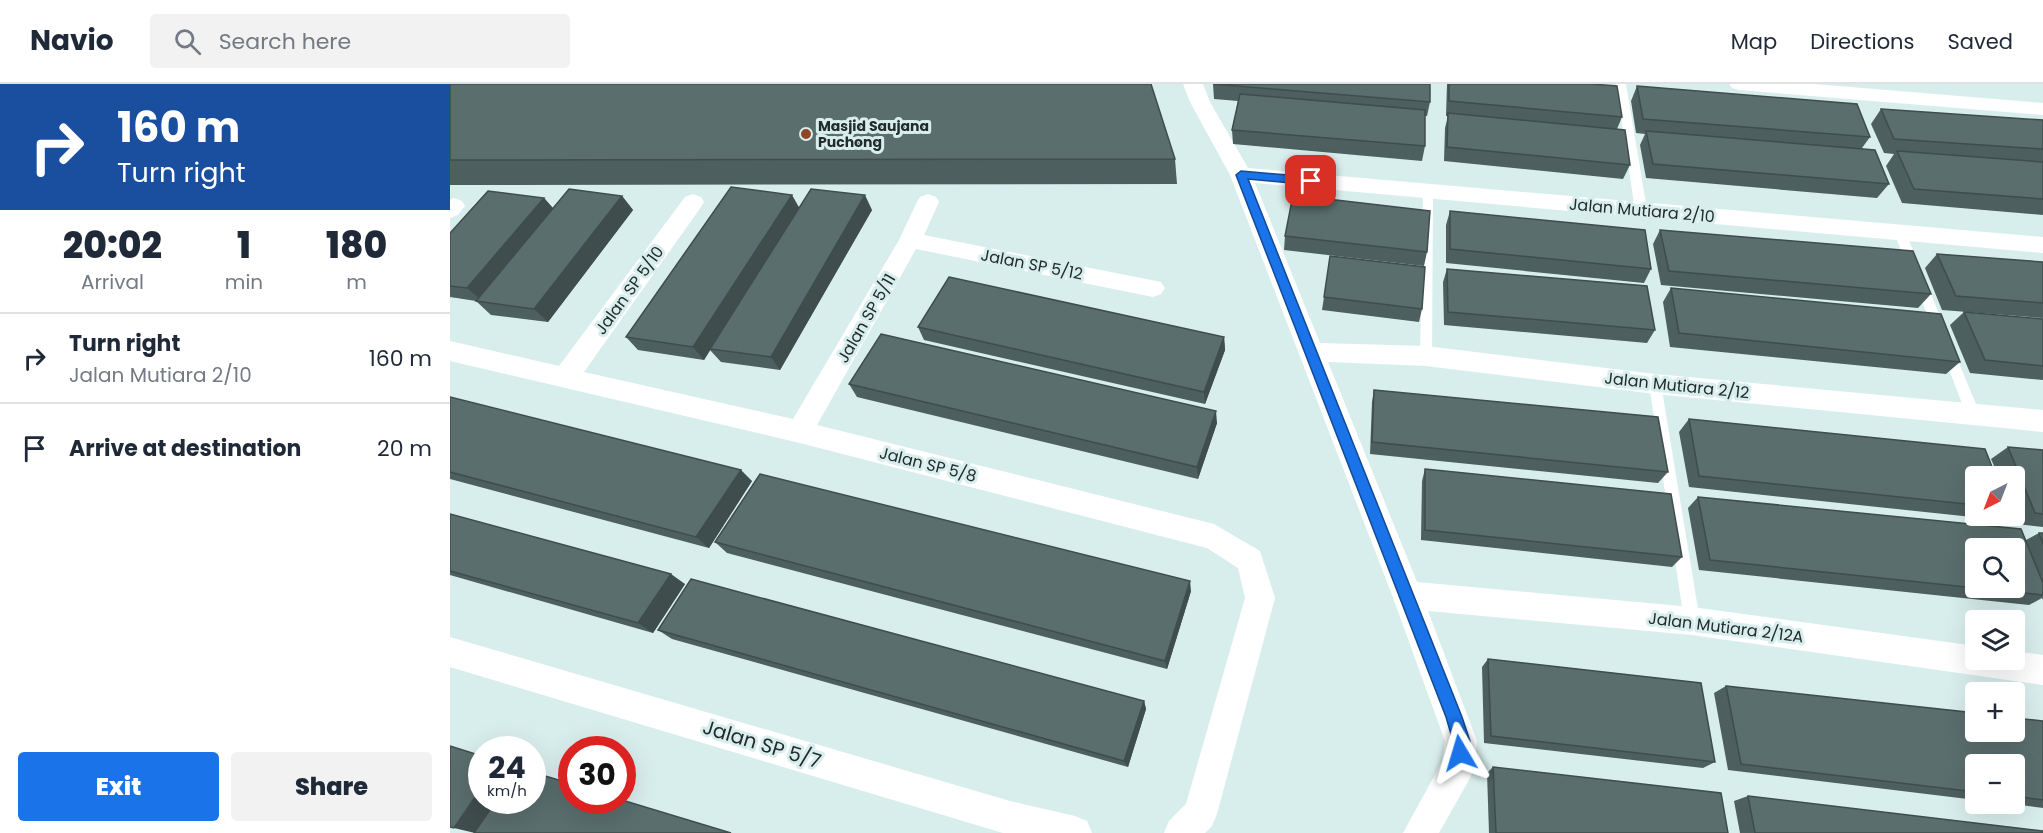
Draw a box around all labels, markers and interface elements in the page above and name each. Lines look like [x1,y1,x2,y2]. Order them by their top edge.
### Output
search box [150,14,570,68]
text: Navio [30,21,114,60]
icon: search [171,25,204,58]
text: Search here [219,26,351,57]
text: Map [1731,27,1777,56]
text: Directions [1810,27,1914,56]
text: Saved [1947,27,2013,56]
text: 160 m [117,98,240,157]
icon: right [18,108,96,186]
place label: Masjid Saujana Puchong [818,116,929,152]
marker: Masjid Saujana Puchong [799,127,813,141]
text: Turn right [117,154,246,191]
pin [1285,155,1336,206]
icon: arrive [1294,164,1327,197]
street label: Jalan Mutiara 2/10 [1568,193,1716,228]
text: 20:02 [63,220,162,271]
text: 1 [237,220,251,271]
text: 180 [326,220,387,271]
street label: Jalan SP 5/10 [589,241,669,339]
street label: Jalan SP 5/12 [979,243,1085,286]
text: Arrival [81,268,144,296]
text: min [225,268,263,296]
text: m [346,268,367,296]
street label: Jalan SP 5/11 [832,269,901,367]
text: Turn right [69,328,180,359]
icon: right [18,342,51,375]
text: 160 m [369,343,432,374]
text: Jalan Mutiara 2/10 [69,361,252,389]
street label: Jalan Mutiara 2/12 [1603,366,1750,405]
icon: arrive [18,432,51,465]
text: Arrive at destination [69,433,301,464]
text: 20 m [377,433,432,464]
street label: Jalan SP 5/8 [877,441,979,488]
north arrow [1965,466,2025,526]
map controls [1965,466,2025,814]
button: search [1965,538,2025,598]
street label: Jalan Mutiara 2/12A [1647,607,1805,648]
button: layers [1965,610,2025,670]
button: + [1965,682,2025,742]
street label: Jalan SP 5/7 [699,713,825,775]
position arrow [1428,721,1492,785]
speed limit sign: 30 [558,736,636,814]
text: 24 [488,746,526,789]
button: Exit [18,752,219,821]
button: Share [231,752,432,821]
button: − [1965,754,2025,814]
text: km/h [487,780,527,801]

